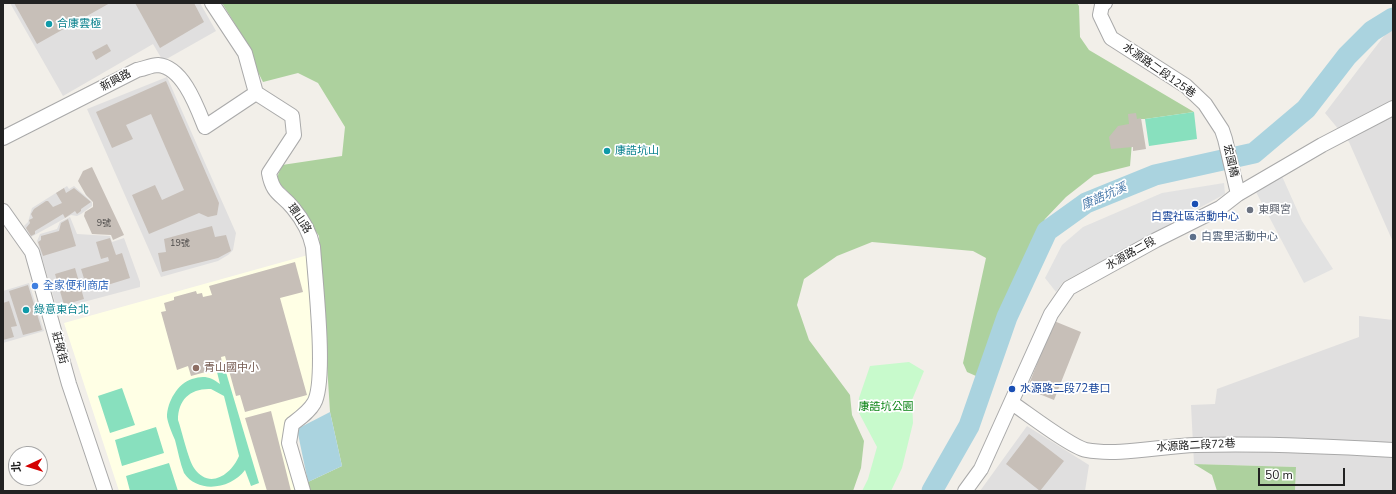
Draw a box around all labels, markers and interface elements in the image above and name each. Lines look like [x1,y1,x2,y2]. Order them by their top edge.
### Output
place label: 合康雲極 [57,17,101,31]
marker: 合康雲極 [44,19,54,29]
street label: 水源路二段125巷 [1120,41,1198,101]
street label: 新興路 [98,67,134,95]
street label: 宏國橋 [1220,143,1240,179]
place label: 康誥坑山 [615,144,659,158]
marker: 康誥坑山 [602,146,612,156]
water label: 康誥坑溪 [1079,181,1129,213]
marker: 白雲社區活動中心 [1190,199,1200,209]
street label: 環山路 [284,202,314,236]
place label: 東興宮 [1258,203,1291,217]
marker: 東興宮 [1245,205,1255,215]
place label: 白雲社區活動中心 [1151,210,1239,224]
house number: 9號 [97,219,111,229]
place label: 白雲里活動中心 [1201,230,1278,244]
marker: 白雲里活動中心 [1188,232,1198,242]
street label: 水源路二段 [1104,235,1158,273]
house number: 19號 [170,239,190,249]
place label: 全家便利商店 [43,279,109,293]
marker: 全家便利商店 [30,281,40,291]
place label: 綠意東台北 [34,303,89,317]
marker: 綠意東台北 [21,305,31,315]
street label: 莊敬街 [48,330,70,366]
place label: 青山國中小 [204,361,259,375]
marker: 青山國中小 [191,363,201,373]
place label: 水源路二段72巷口 [1020,382,1110,396]
marker: 水源路二段72巷口 [1007,384,1017,394]
park label: 康誥坑公園 [859,400,913,414]
street label: 水源路二段72巷 [1156,437,1236,455]
north arrow [8,446,48,486]
scale bar [1260,460,1347,486]
text: 北 [9,461,24,473]
text: 50 m [1265,467,1293,483]

